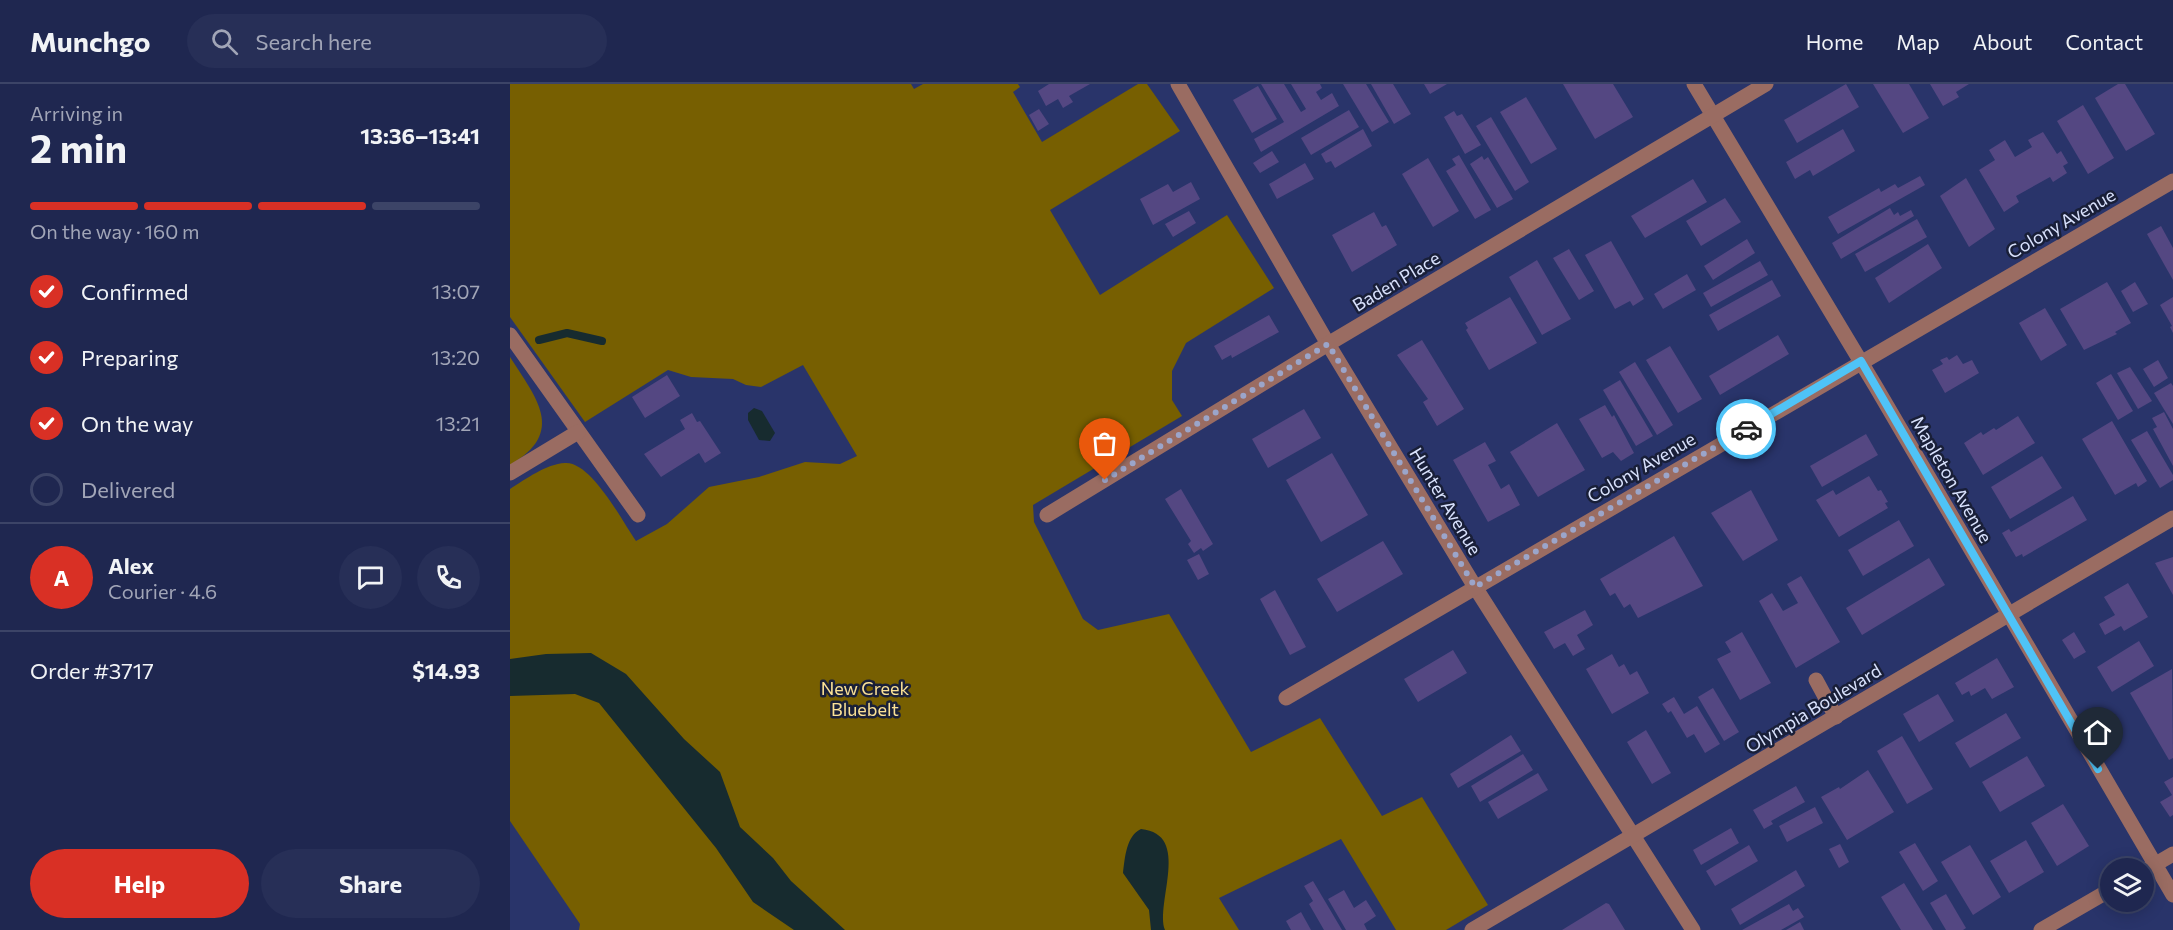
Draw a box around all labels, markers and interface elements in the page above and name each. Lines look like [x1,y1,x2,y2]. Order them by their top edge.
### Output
search box [187,14,607,68]
text: Munchgo [30,24,151,58]
icon: search [208,25,241,58]
text: Search here [256,28,372,55]
text: Home [1806,29,1863,54]
text: Map [1896,29,1940,54]
text: About [1973,29,2032,54]
text: Contact [2065,29,2143,54]
text: Arriving in [30,101,123,125]
text: 13:36–13:41 [360,122,480,149]
text: 2 min [30,123,127,171]
street label: Colony Avenue [2003,183,2119,263]
text: On the way · 160 m [30,219,199,243]
street label: Baden Place [1348,246,1444,316]
icon: check [30,275,63,308]
text: Confirmed [81,278,188,305]
text: 13:07 [432,279,480,303]
icon: check [30,341,63,374]
text: Preparing [81,344,178,371]
text: 13:20 [431,345,480,369]
courier [1716,399,1776,459]
icon: check [30,407,63,440]
text: On the way [81,410,193,437]
text: 13:21 [436,411,480,435]
street label: Mapleton Avenue [1907,412,1997,546]
icon: car [1730,413,1763,446]
pin [1079,418,1130,480]
icon: bag [1088,427,1121,460]
street label: Colony Avenue [1583,427,1699,507]
street label: Hunter Avenue [1405,443,1487,559]
text: Delivered [81,476,175,503]
button: chat [339,546,402,609]
button: phone [417,546,480,609]
text: Alex [108,552,154,579]
text: A [54,564,69,591]
text: Courier · 4.6 [108,579,217,603]
text: Order #3717 [30,657,154,684]
text: $14.93 [412,657,480,684]
street label: Olympia Boulevard [1741,659,1885,757]
park label: New Creek Bluebelt [821,677,910,720]
pin [2072,707,2123,769]
icon: home [2081,716,2114,749]
button: Help [30,849,249,918]
button: Share [261,849,480,918]
map controls [2100,858,2154,912]
button: layers [2100,858,2154,912]

